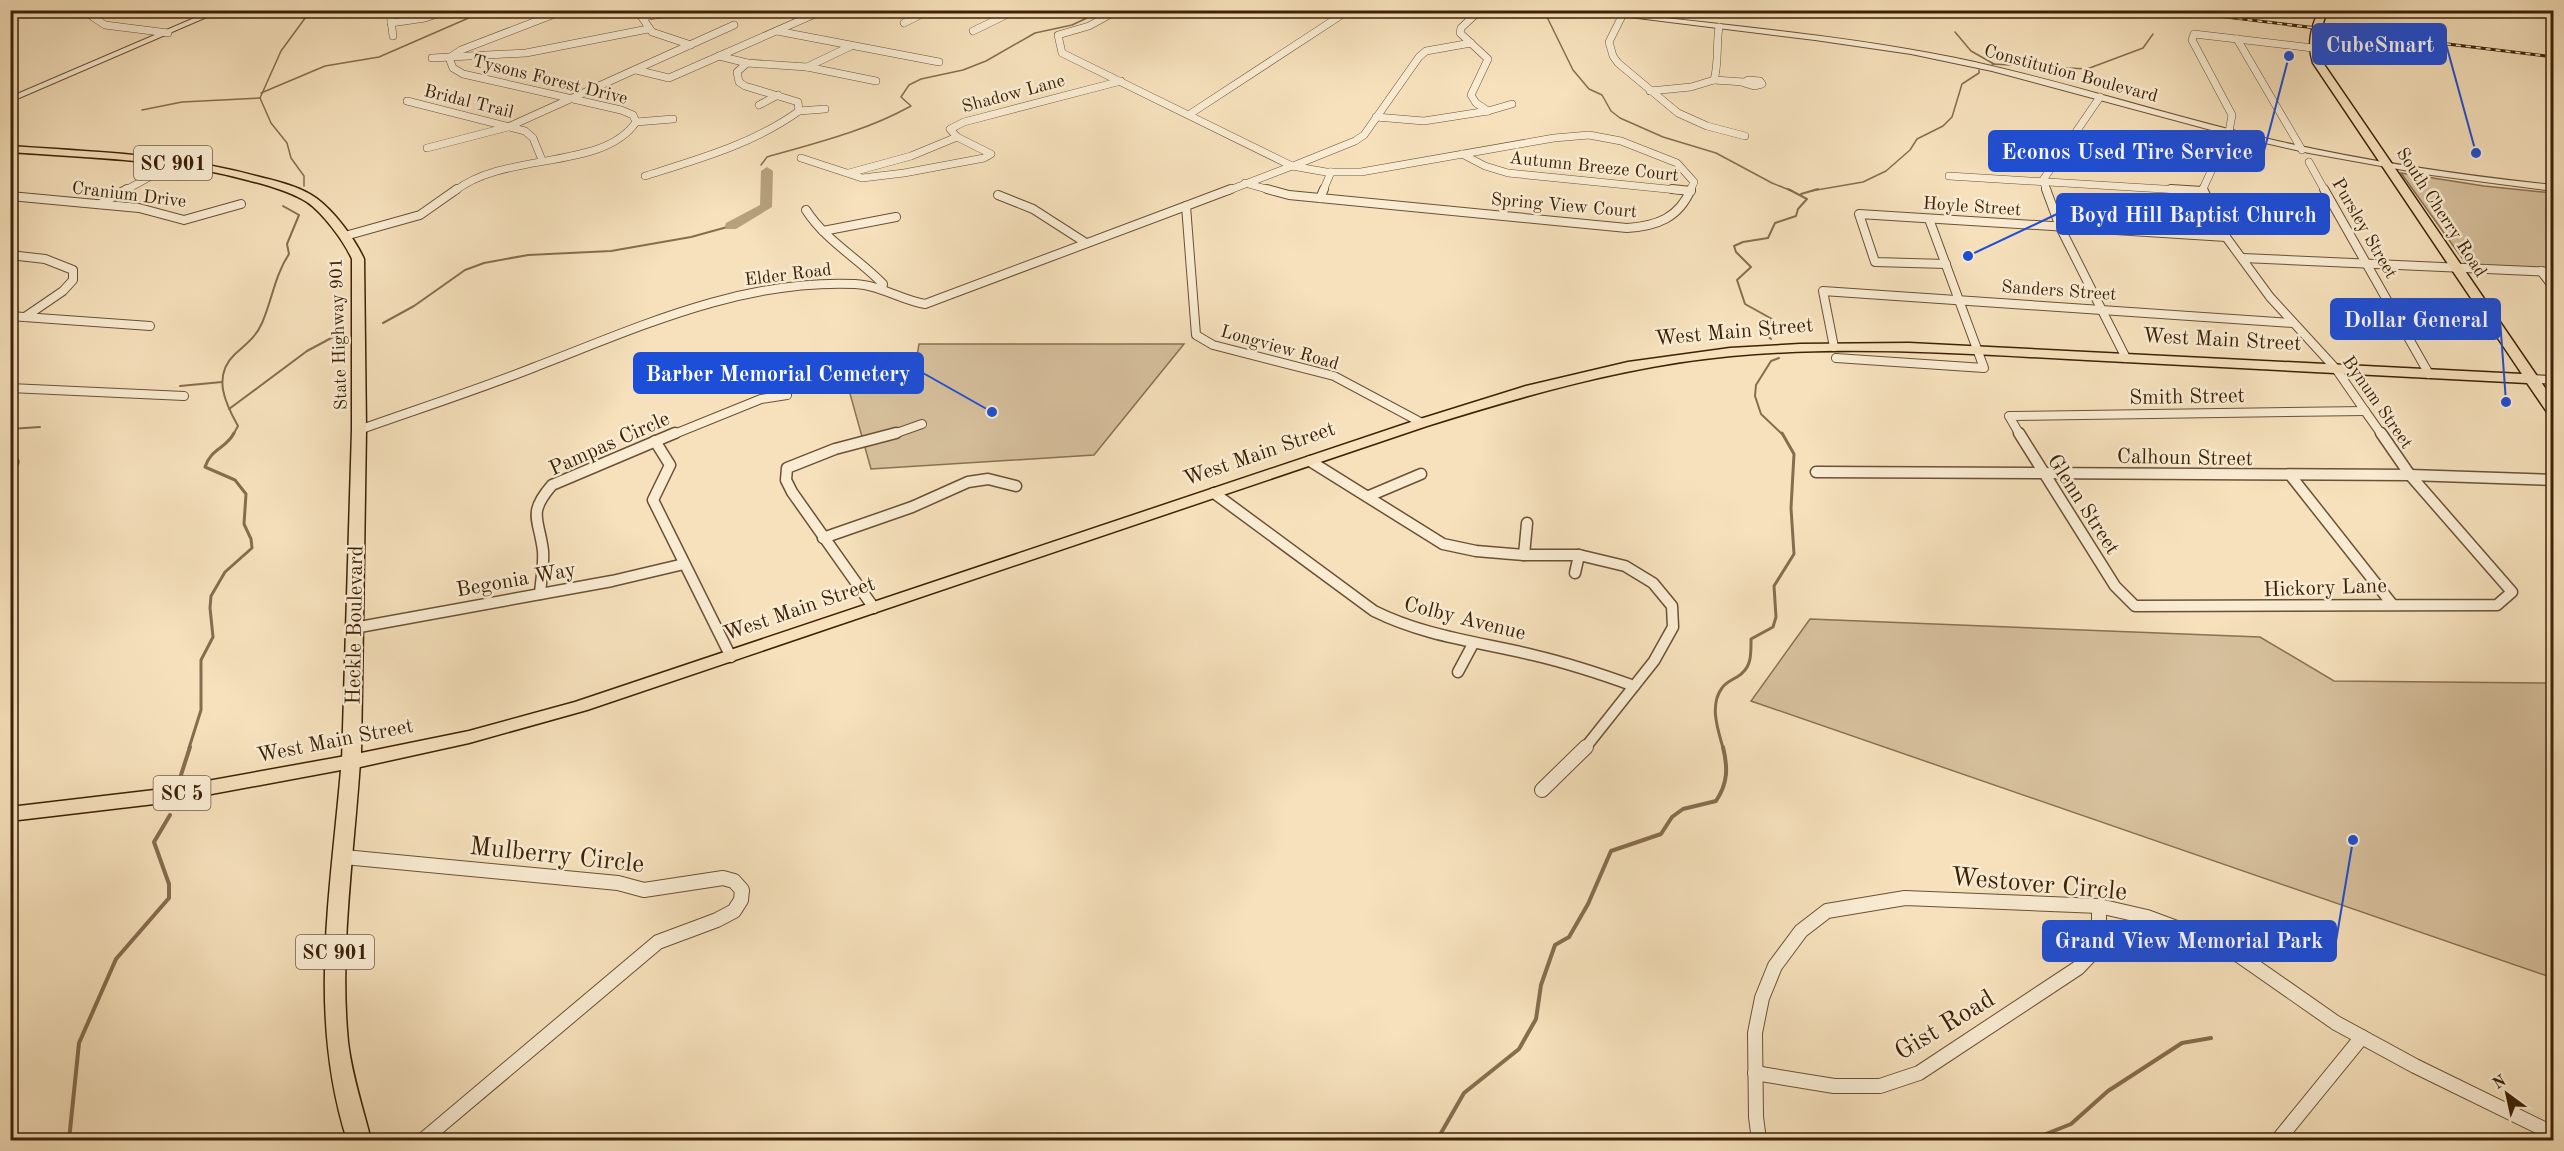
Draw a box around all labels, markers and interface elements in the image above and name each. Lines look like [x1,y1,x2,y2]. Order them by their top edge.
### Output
callout: CubeSmart [2313,24,2446,64]
text: CubeSmart [2326,35,2434,57]
street label: Constitution Boulevard [1982,42,2160,106]
street label: Tysons Forest Drive [470,52,629,108]
street label: Shadow Lane [960,72,1067,116]
street label: Bridal Trail [422,82,516,122]
callout: Econos Used Tire Service [1989,131,2264,171]
text: Econos Used Tire Service [2001,142,2253,164]
street label: South Cherry Road [2393,145,2490,281]
road number: SC 901 [134,146,212,180]
street label: Autumn Breeze Court [1508,149,1679,185]
street label: Pursley Street [2328,175,2400,282]
street label: Cranium Drive [71,179,187,211]
street label: Spring View Court [1490,191,1638,221]
callout: Boyd Hill Baptist Church [2057,194,2329,234]
street label: Hoyle Street [1922,195,2022,219]
text: Boyd Hill Baptist Church [2069,205,2317,227]
street label: State Highway 901 [327,257,351,410]
street label: Elder Road [744,261,833,289]
street label: Sanders Street [2001,278,2117,304]
callout: Dollar General [2331,299,2500,339]
text: Dollar General [2343,310,2489,332]
street label: West Main Street [1654,315,1814,350]
street label: Longview Road [1218,322,1341,373]
street label: West Main Street [2142,326,2302,355]
callout: Barber Memorial Cemetery [634,353,923,393]
street label: Bynum Street [2339,353,2416,452]
text: Barber Memorial Cemetery [645,364,911,386]
street label: Smith Street [2129,386,2245,409]
street label: Pampas Circle [546,408,673,480]
street label: West Main Street [1181,419,1338,490]
street label: Calhoun Street [2117,447,2253,470]
street label: Glenn Street [2043,451,2123,559]
street label: Heckle Boulevard [344,545,367,705]
street label: Begonia Way [455,560,578,601]
street label: West Main Street [721,574,878,645]
street label: Hickory Lane [2263,576,2387,601]
street label: Colby Avenue [1402,594,1528,645]
street label: West Main Street [255,716,415,767]
road number: SC 5 [154,776,210,810]
street label: Mulberry Circle [468,834,646,878]
street label: Westover Circle [1949,864,2128,906]
callout: Grand View Memorial Park [2043,921,2336,961]
text: Grand View Memorial Park [2055,931,2323,953]
road number: SC 901 [296,935,374,969]
street label: Gist Road [1891,986,1999,1066]
north arrow [2477,1064,2537,1124]
text: N [2490,1073,2510,1093]

